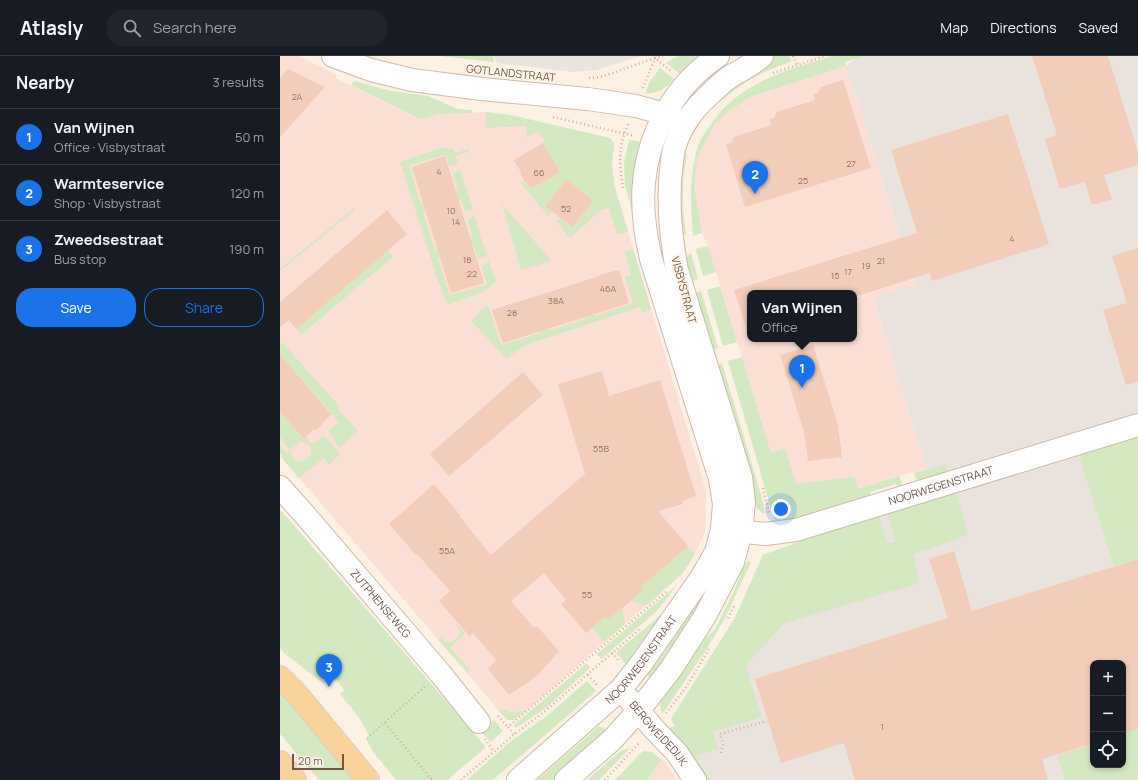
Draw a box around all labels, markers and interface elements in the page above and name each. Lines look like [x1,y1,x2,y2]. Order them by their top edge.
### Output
search box [107,10,387,46]
text: Atlasly [20,15,83,41]
icon: search [121,17,143,39]
text: Search here [153,17,236,38]
text: Map [940,18,968,37]
text: Directions [990,18,1057,37]
text: Saved [1079,18,1118,37]
street label: GOTLANDSTRAAT [465,60,557,85]
text: Nearby [16,71,74,94]
text: 3 results [212,73,264,91]
house number: 2A [292,90,303,103]
text: Van Wijnen [54,117,134,138]
text: 1 [26,128,32,146]
text: 50 m [235,128,264,146]
text: Office · Visbystraat [54,138,166,156]
house number: 27 [846,157,856,170]
pin: 2 [742,161,768,194]
house number: 4 [436,165,442,178]
house number: 66 [533,166,545,179]
text: Warmteservice [54,173,164,194]
house number: 25 [798,174,808,187]
text: 2 [25,184,33,202]
text: 120 m [230,184,264,202]
text: Shop · Visbystraat [54,194,161,212]
house number: 52 [561,202,571,215]
house number: 10 [447,204,456,217]
house number: 14 [452,215,460,228]
text: Zweedsestraat [54,229,163,250]
house number: 4 [1009,232,1015,245]
text: 3 [25,240,33,258]
text: 190 m [229,240,264,258]
text: Bus stop [54,250,106,268]
house number: 18 [463,253,471,266]
house number: 21 [877,254,885,267]
street label: VISBYSTRAAT [668,255,701,325]
house number: 19 [861,259,871,272]
house number: 17 [844,265,852,278]
house number: 22 [467,267,477,280]
house number: 15 [831,269,839,282]
house number: 46A [600,282,617,295]
button: Save [16,288,136,327]
button: Share [144,288,264,327]
popup [747,290,857,342]
house number: 38A [548,294,564,307]
text: Van Wijnen [762,297,842,318]
house number: 28 [507,306,517,319]
text: Office [762,318,798,336]
pin: 1 [789,355,815,388]
house number: 55B [593,442,609,455]
street label: NOORWEGENSTRAAT [887,462,995,508]
your location [771,499,791,519]
house number: 55A [439,544,455,557]
street label: ZUTPHENSEWEG [347,566,415,641]
house number: 55 [582,588,592,601]
street label: NOORWEGENSTRAAT [602,612,680,707]
pin: 3 [316,654,342,687]
map controls [1090,660,1126,768]
button: + [1090,660,1126,696]
button: − [1090,696,1126,732]
street label: BERGWEIDEDIJK [627,697,692,769]
house number: 1 [880,720,884,733]
button: locate [1090,732,1126,768]
scale bar [292,752,344,771]
text: 20 m [298,753,323,768]

